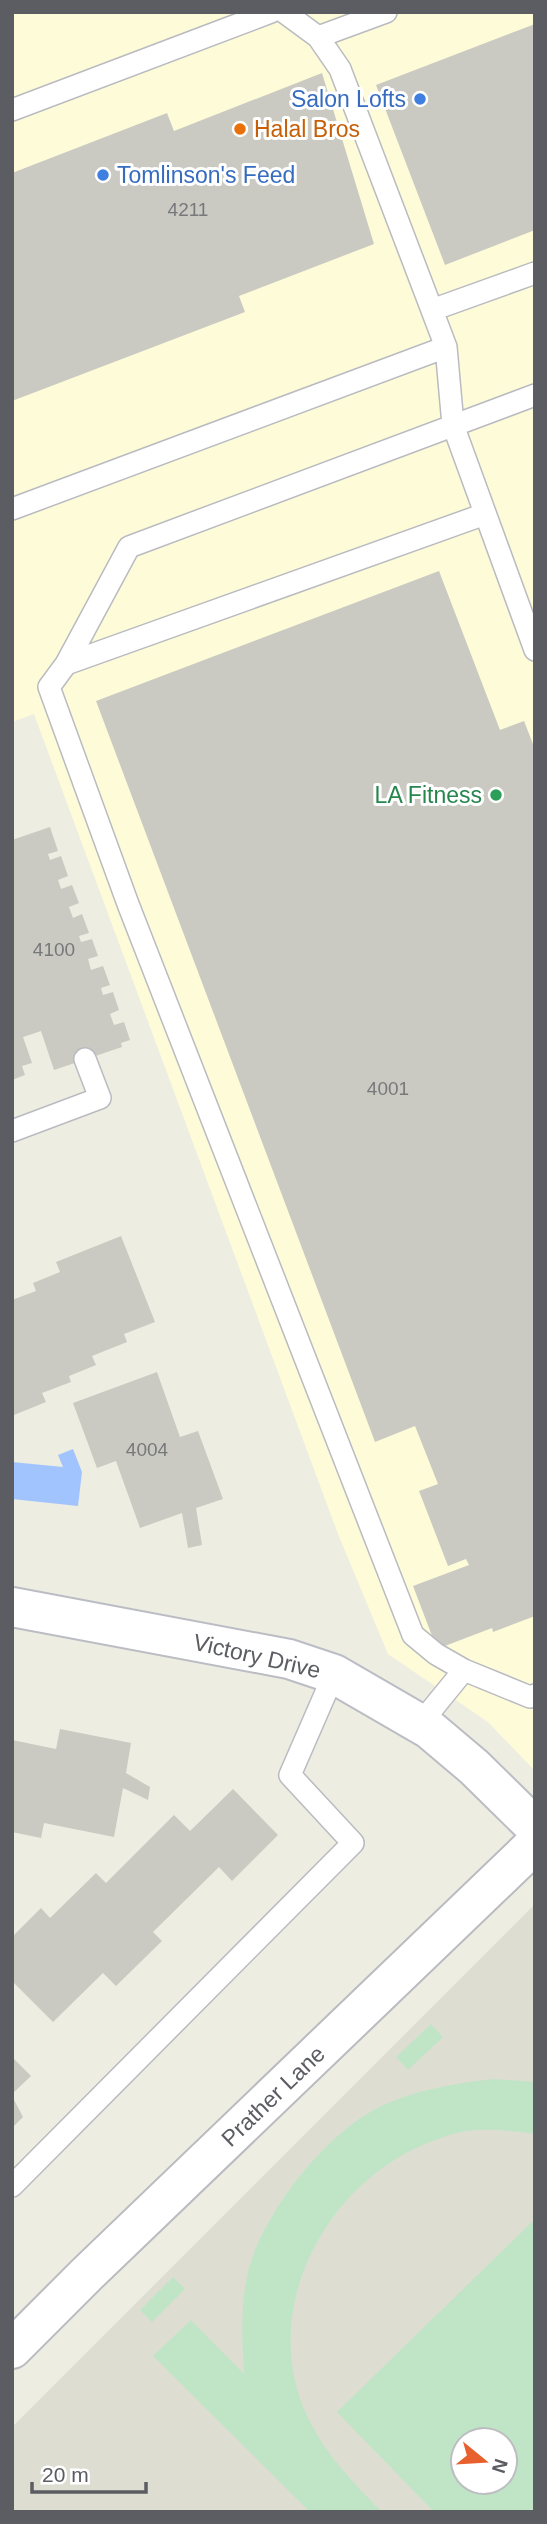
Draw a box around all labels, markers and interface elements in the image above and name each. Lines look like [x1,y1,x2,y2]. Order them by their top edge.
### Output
place label: Salon Lofts [291,86,406,112]
marker: Salon Lofts [412,91,428,107]
place label: Halal Bros [254,116,360,142]
marker: Halal Bros [232,121,248,137]
place label: Tomlinson's Feed [117,162,295,188]
marker: Tomlinson's Feed [95,167,111,183]
house number: 4211 [168,199,208,220]
place label: LA Fitness [375,782,482,808]
marker: LA Fitness [488,787,504,803]
house number: 4100 [33,939,75,960]
house number: 4001 [367,1078,409,1099]
house number: 4004 [126,1439,169,1460]
street label: Victory Drive [191,1629,323,1683]
street label: Prather Lane [216,2040,330,2152]
north arrow [449,2426,519,2496]
scale bar [32,2450,145,2494]
text: N [488,2456,512,2476]
text: 20 m [42,2463,89,2486]

